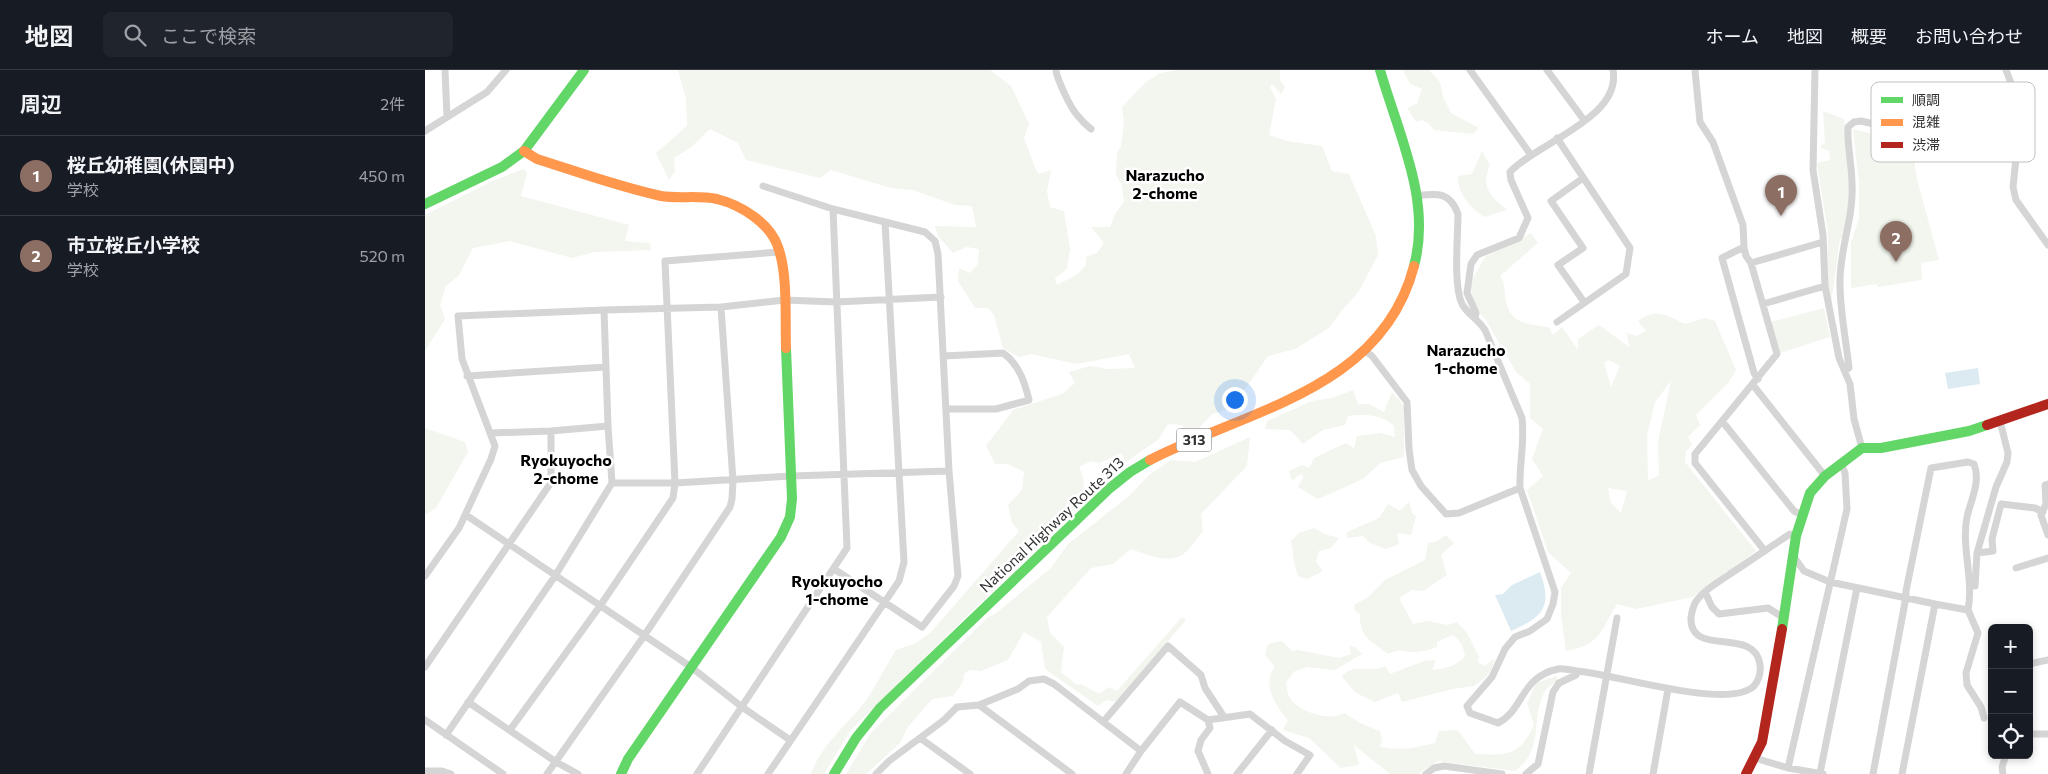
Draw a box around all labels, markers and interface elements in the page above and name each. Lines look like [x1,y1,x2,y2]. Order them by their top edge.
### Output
search box [103,12,453,57]
text: 地図 [25,21,73,50]
icon: search [121,21,149,49]
text: ここで検索 [161,24,256,47]
text: ホーム [1706,25,1759,47]
text: 地図 [1787,25,1823,47]
text: 概要 [1851,25,1887,47]
text: お問い合わせ [1915,25,2023,47]
legend [1871,82,2035,162]
text: 周辺 [20,91,62,116]
text: 順調 [1912,91,1940,108]
text: 2件 [380,94,405,113]
text: 混雑 [1912,113,1940,130]
text: 渋滞 [1912,136,1940,153]
text: 桜丘幼稚園(休園中) [67,153,235,176]
district label: Narazucho 2-chome [1125,165,1205,202]
text: 1 [32,166,40,185]
text: 450 m [359,166,405,185]
pin: 1 [1765,175,1797,216]
text: 学校 [67,180,99,199]
pin: 2 [1880,221,1912,262]
text: 市立桜丘小学校 [67,233,200,256]
text: 2 [31,246,41,265]
text: 520 m [360,246,405,265]
text: 学校 [67,260,99,279]
district label: Narazucho 1-chome [1426,340,1506,377]
your location [1222,387,1248,413]
road number: 313 [1177,428,1211,452]
district label: Ryokuyocho 2-chome [520,450,612,487]
street label: National Highway Route 313 [976,453,1127,596]
district label: Ryokuyocho 1-chome [791,571,883,608]
map controls [1988,624,2033,759]
button: + [1988,624,2033,669]
button: − [1988,669,2033,714]
button: locate [1988,714,2033,759]

